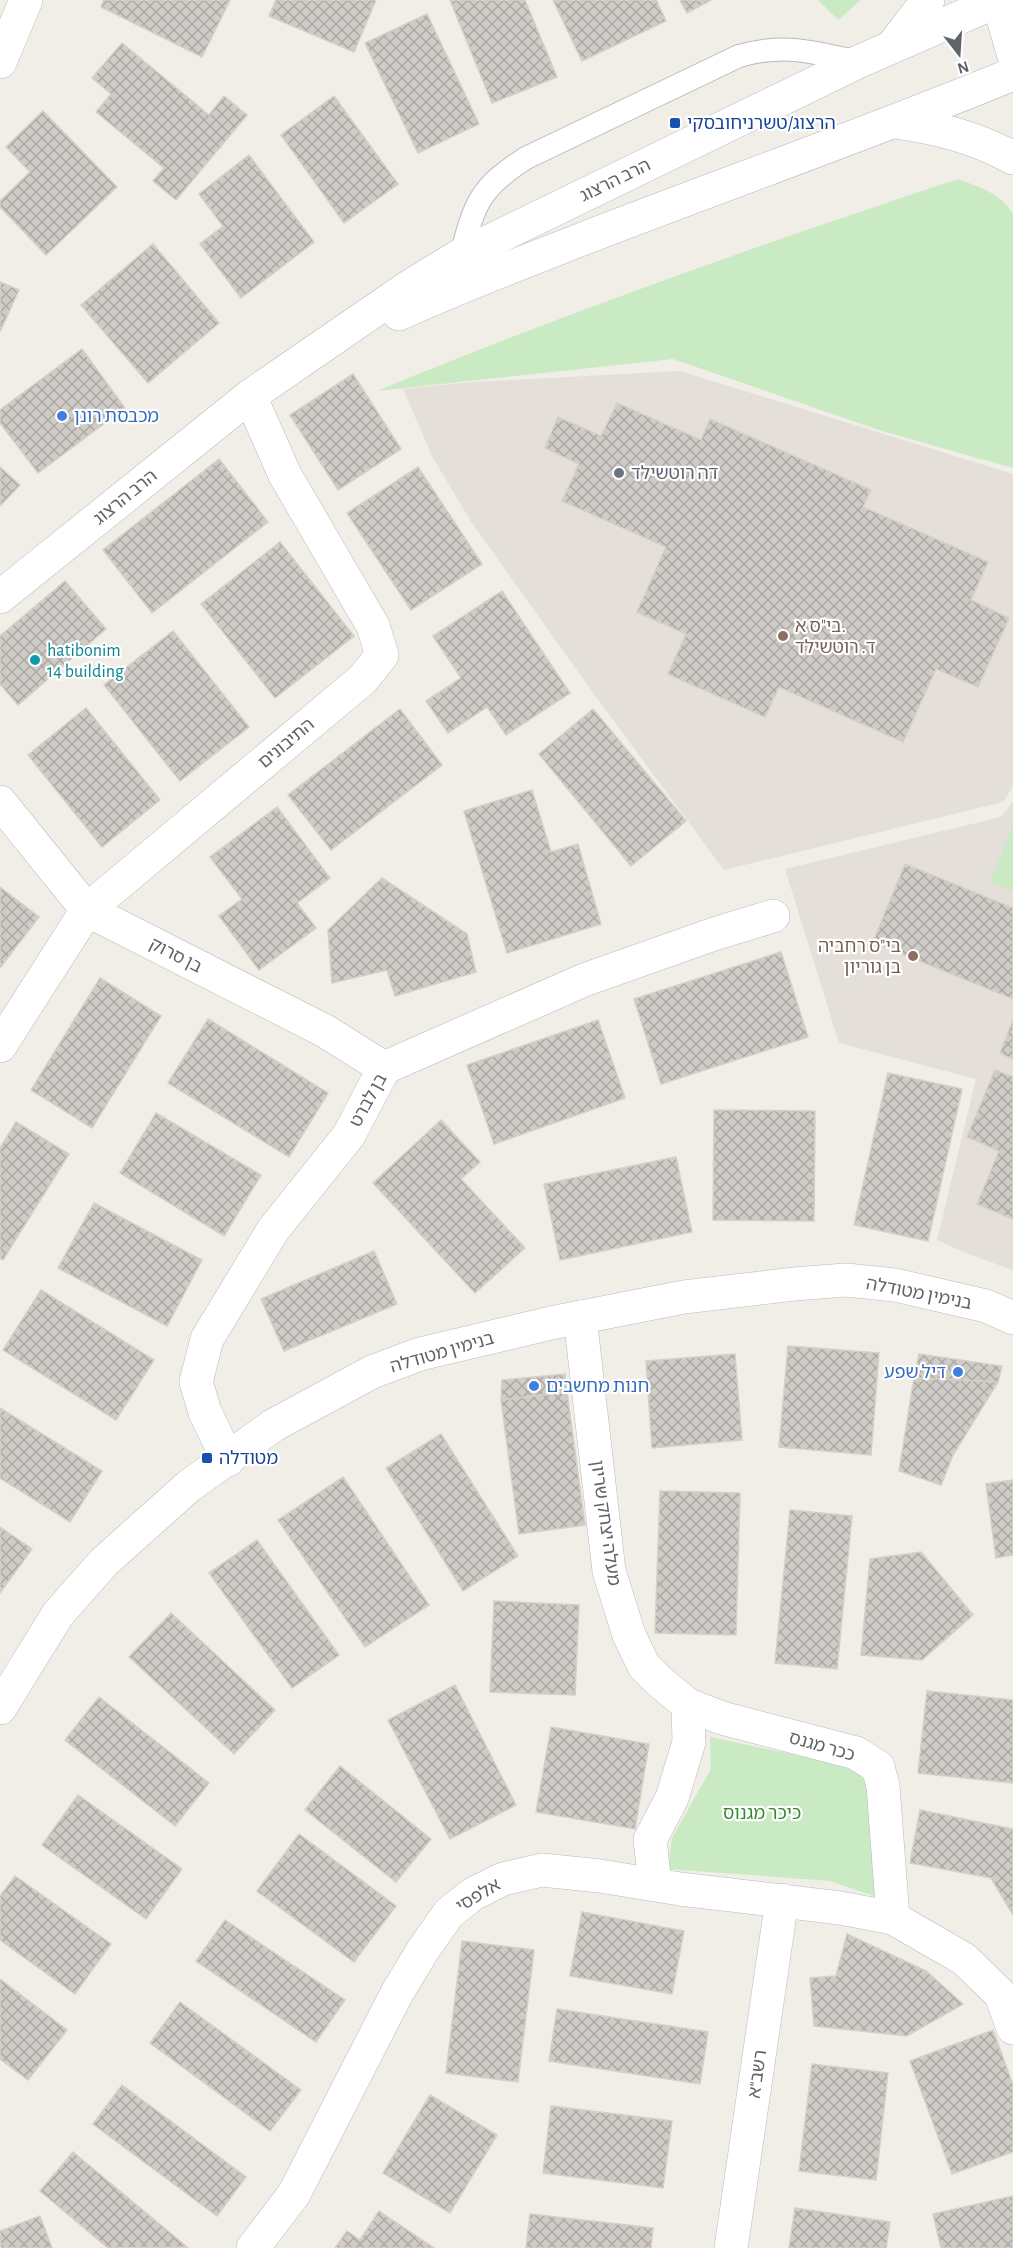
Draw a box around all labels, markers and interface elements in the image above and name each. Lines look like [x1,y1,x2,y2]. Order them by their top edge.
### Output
north arrow [929,24,989,84]
text: N [955,58,971,77]
place label: הרצוג/טשרניחובסקי [687,115,836,133]
marker: הרצוג/טשרניחובסקי [668,116,682,130]
street label: הרב הרצוג [577,156,654,206]
place label: מכבסת רונן [74,408,159,426]
marker: מכבסת רונן [55,409,69,423]
place label: דה רוטשילד [631,464,718,483]
marker: דה רוטשילד [612,466,626,480]
street label: הרב הרצוג [90,467,161,529]
place label: בי"ס א. ד. רוטשילד [795,618,876,657]
marker: בי"ס א. ד. רוטשילד [776,629,790,643]
place label: hatibonim 14 building [47,642,124,681]
marker: hatibonim 14 building [28,653,42,667]
street label: התיבונים [255,715,318,772]
street label: בן סרוק [146,935,205,977]
place label: בי"ס רחביה בן גוריון [818,938,901,977]
marker: בי"ס רחביה בן גוריון [906,949,920,963]
street label: בן לברט [346,1070,391,1130]
street label: בנימין מטודלה [864,1274,973,1313]
street label: בנימין מטודלה [388,1329,496,1376]
place label: דיל שפע [884,1363,946,1382]
marker: דיל שפע [951,1365,965,1379]
place label: חנות מחשבים [546,1378,649,1396]
marker: חנות מחשבים [527,1379,541,1393]
place label: מטודלה [219,1449,278,1468]
marker: מטודלה [200,1451,214,1465]
street label: מעלה יצחק שריון [587,1459,624,1587]
street label: ככר מגנס [787,1729,857,1765]
park label: כיכר מגנוס [723,1805,801,1823]
street label: אלפסי [453,1875,504,1916]
street label: רשב"א [746,2049,770,2100]

